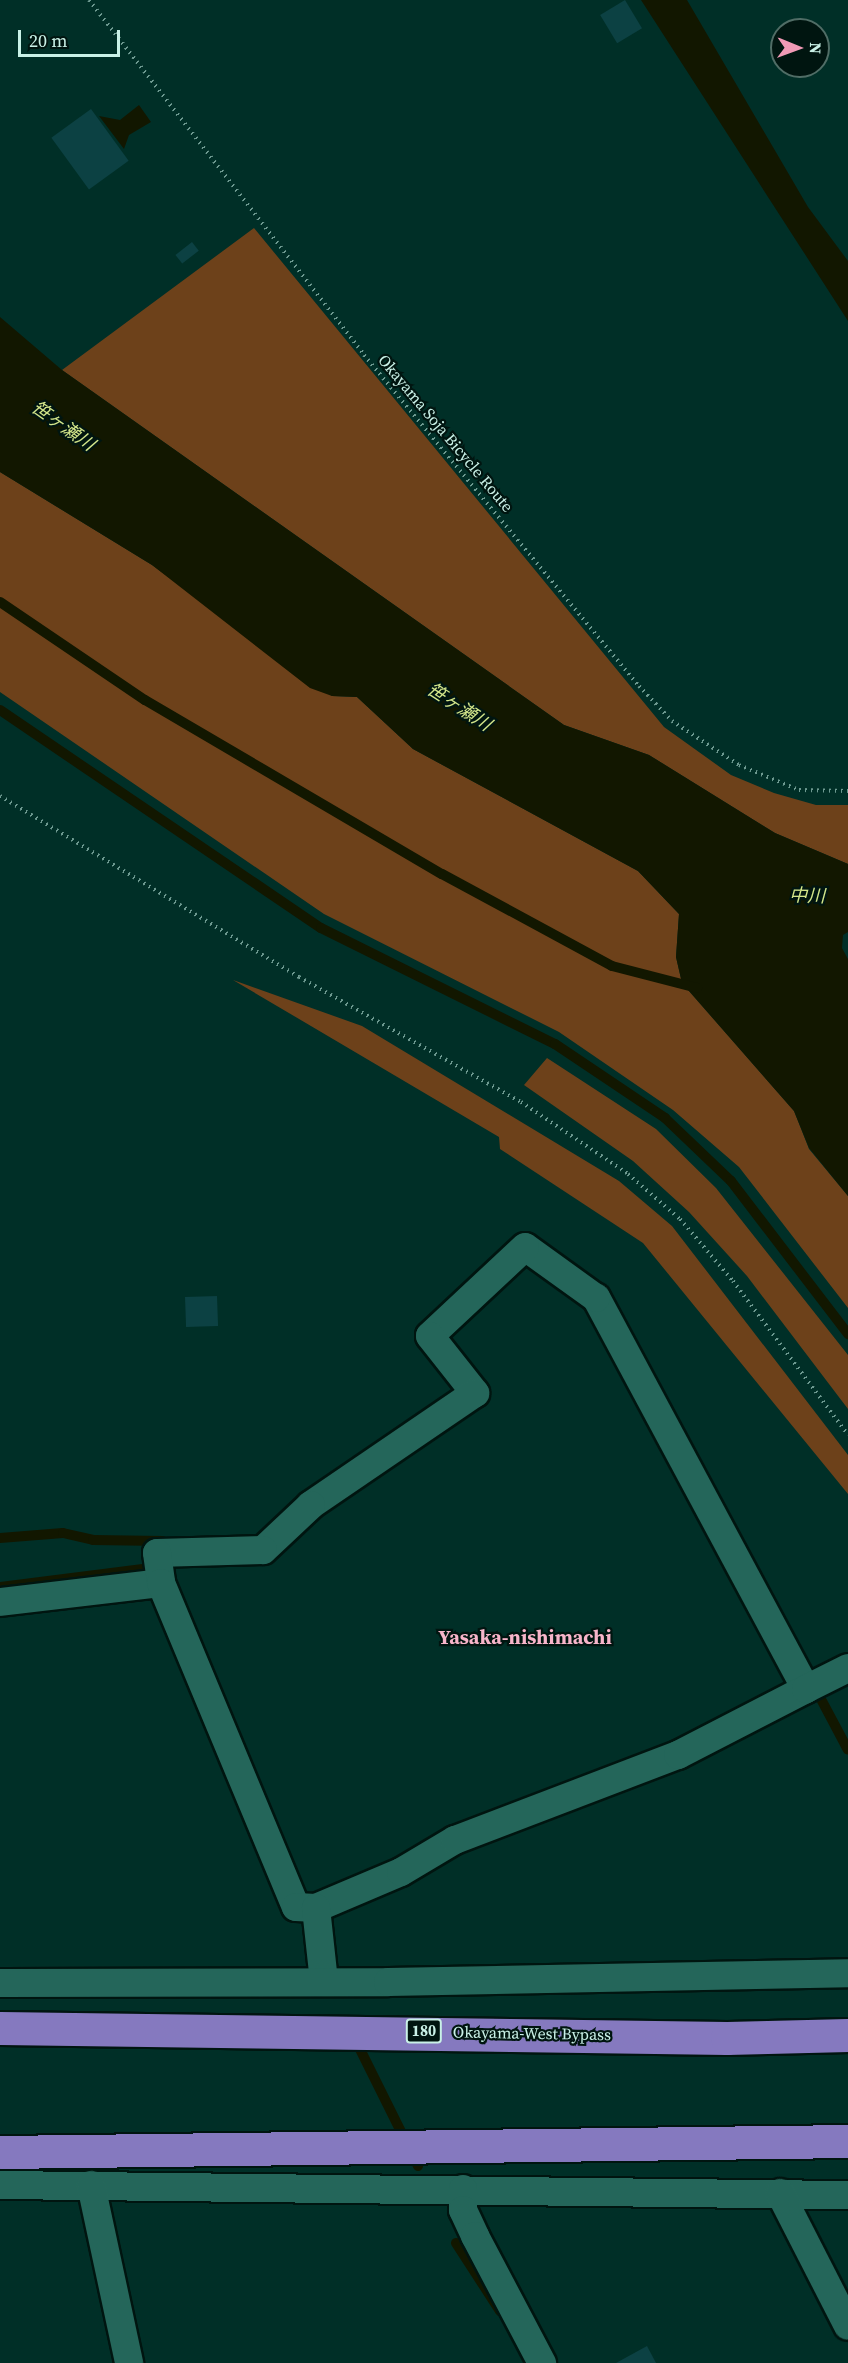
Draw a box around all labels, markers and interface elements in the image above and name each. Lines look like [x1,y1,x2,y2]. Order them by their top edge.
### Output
scale bar [21,18,123,56]
north arrow [770,18,830,78]
text: 20 m [29,28,67,53]
text: N [805,42,827,54]
street label: Okayama Soja Bicycle Route [374,350,518,516]
water label: 笹ヶ瀬川 [27,397,99,455]
water label: 笹ヶ瀬川 [423,678,495,736]
water label: 中川 [789,885,825,907]
district label: Yasaka-nishimachi [438,1625,612,1649]
road number: 180 [404,2019,444,2043]
street label: Okayama-West Bypass [453,2022,611,2044]

